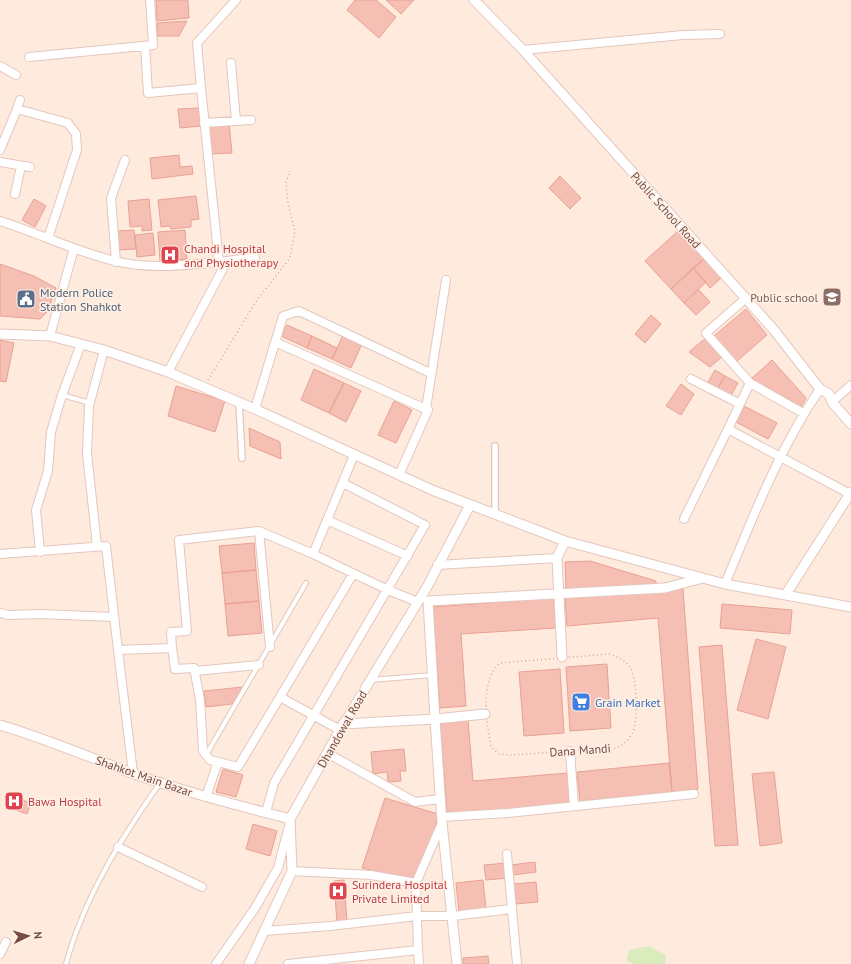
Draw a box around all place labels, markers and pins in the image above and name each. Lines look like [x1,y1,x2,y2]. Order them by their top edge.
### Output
place label: Chandi Hospital and Physiotherapy [184,241,279,270]
hospital icon: Chandi Hospital and Physiotherapy [159,244,181,266]
place label: Modern Police Station Shahkot [40,285,121,314]
school or university icon: Public school [821,286,843,308]
public building icon: Modern Police Station Shahkot [15,288,37,310]
place label: Public school [750,290,818,305]
supermarket icon: Grain Market [570,691,592,713]
place label: Grain Market [595,695,661,710]
hospital icon: Bawa Hospital [3,790,25,812]
place label: Bawa Hospital [28,794,102,809]
place label: Surindera Hospital Private Limited [352,877,448,906]
hospital icon: Surindera Hospital Private Limited [327,880,349,902]

